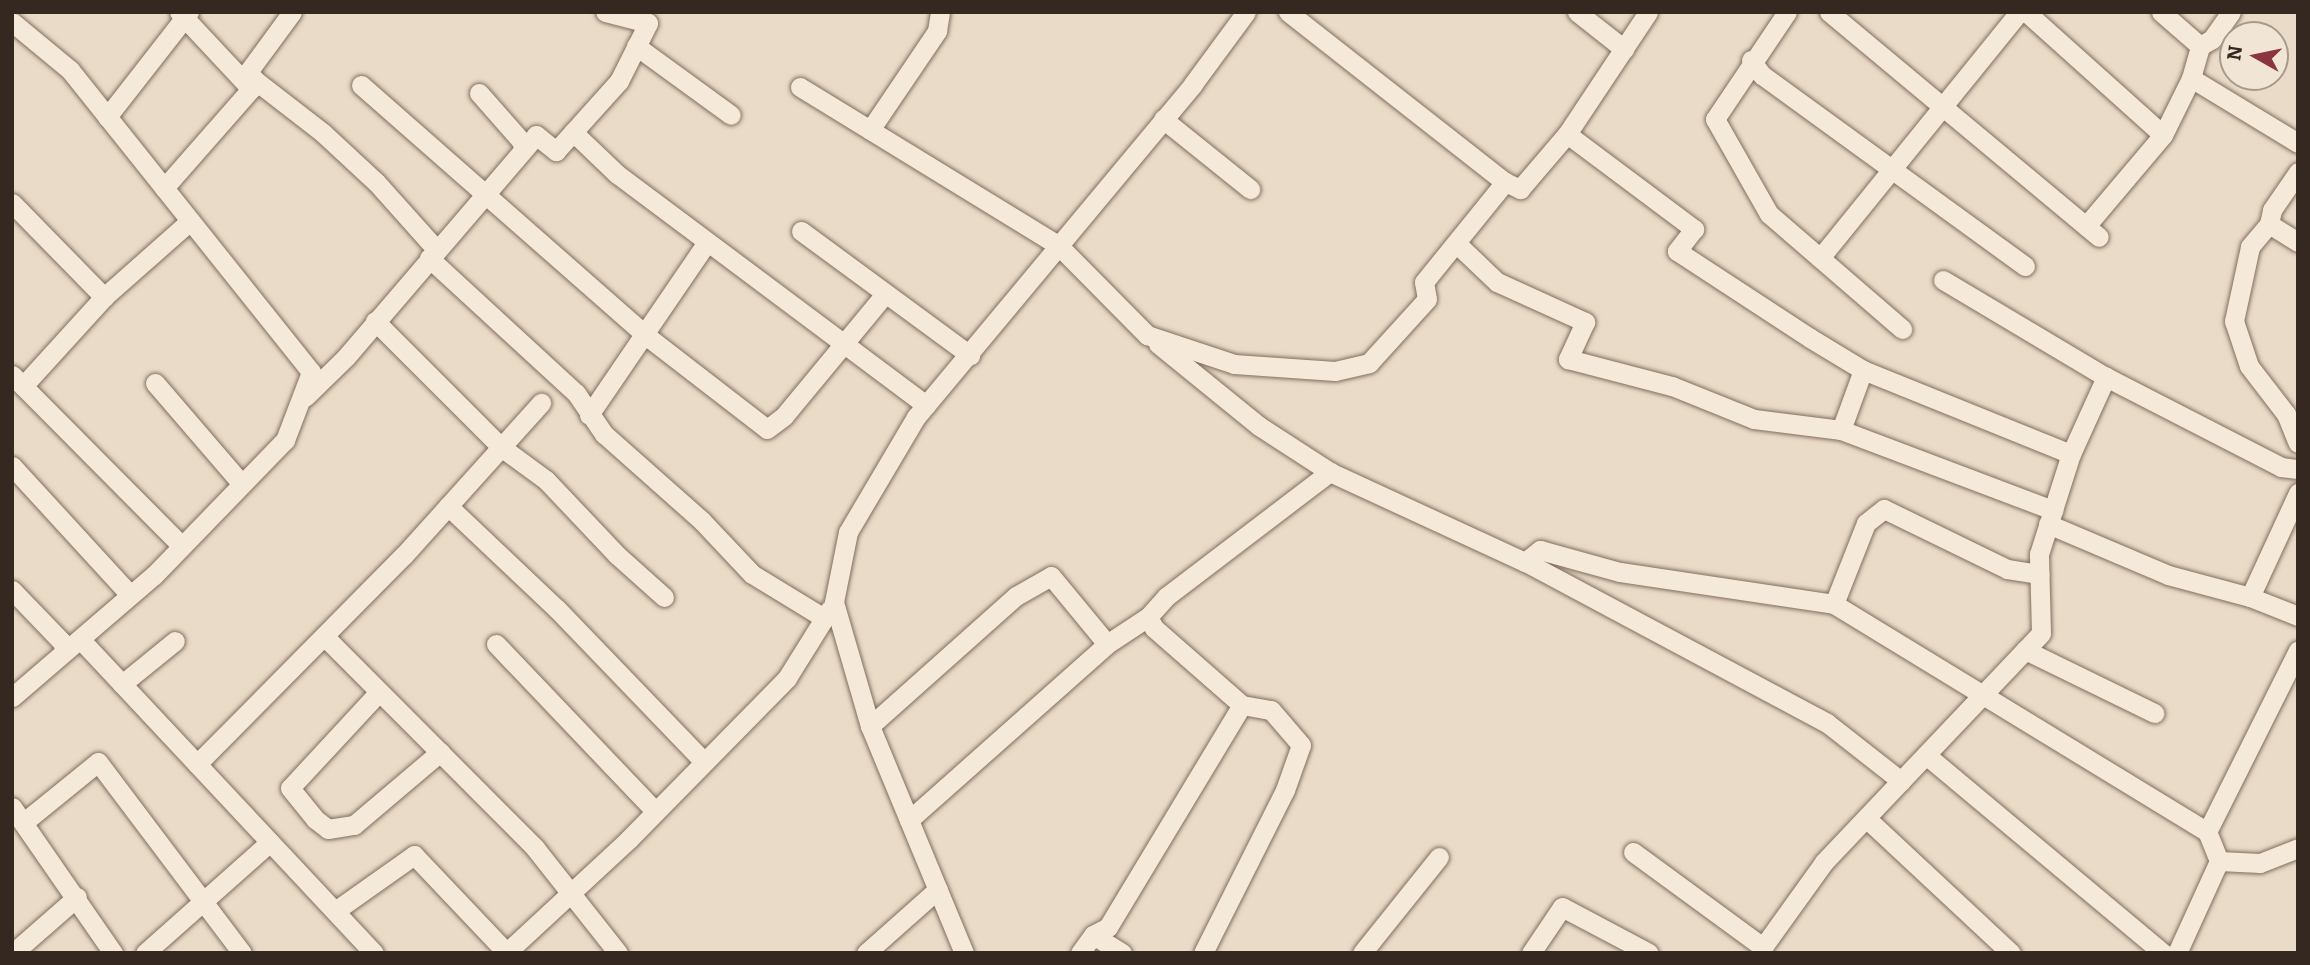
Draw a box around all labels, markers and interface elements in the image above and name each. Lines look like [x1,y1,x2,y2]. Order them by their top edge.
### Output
north arrow [2219,21,2289,91]
text: N [2222,44,2247,62]

